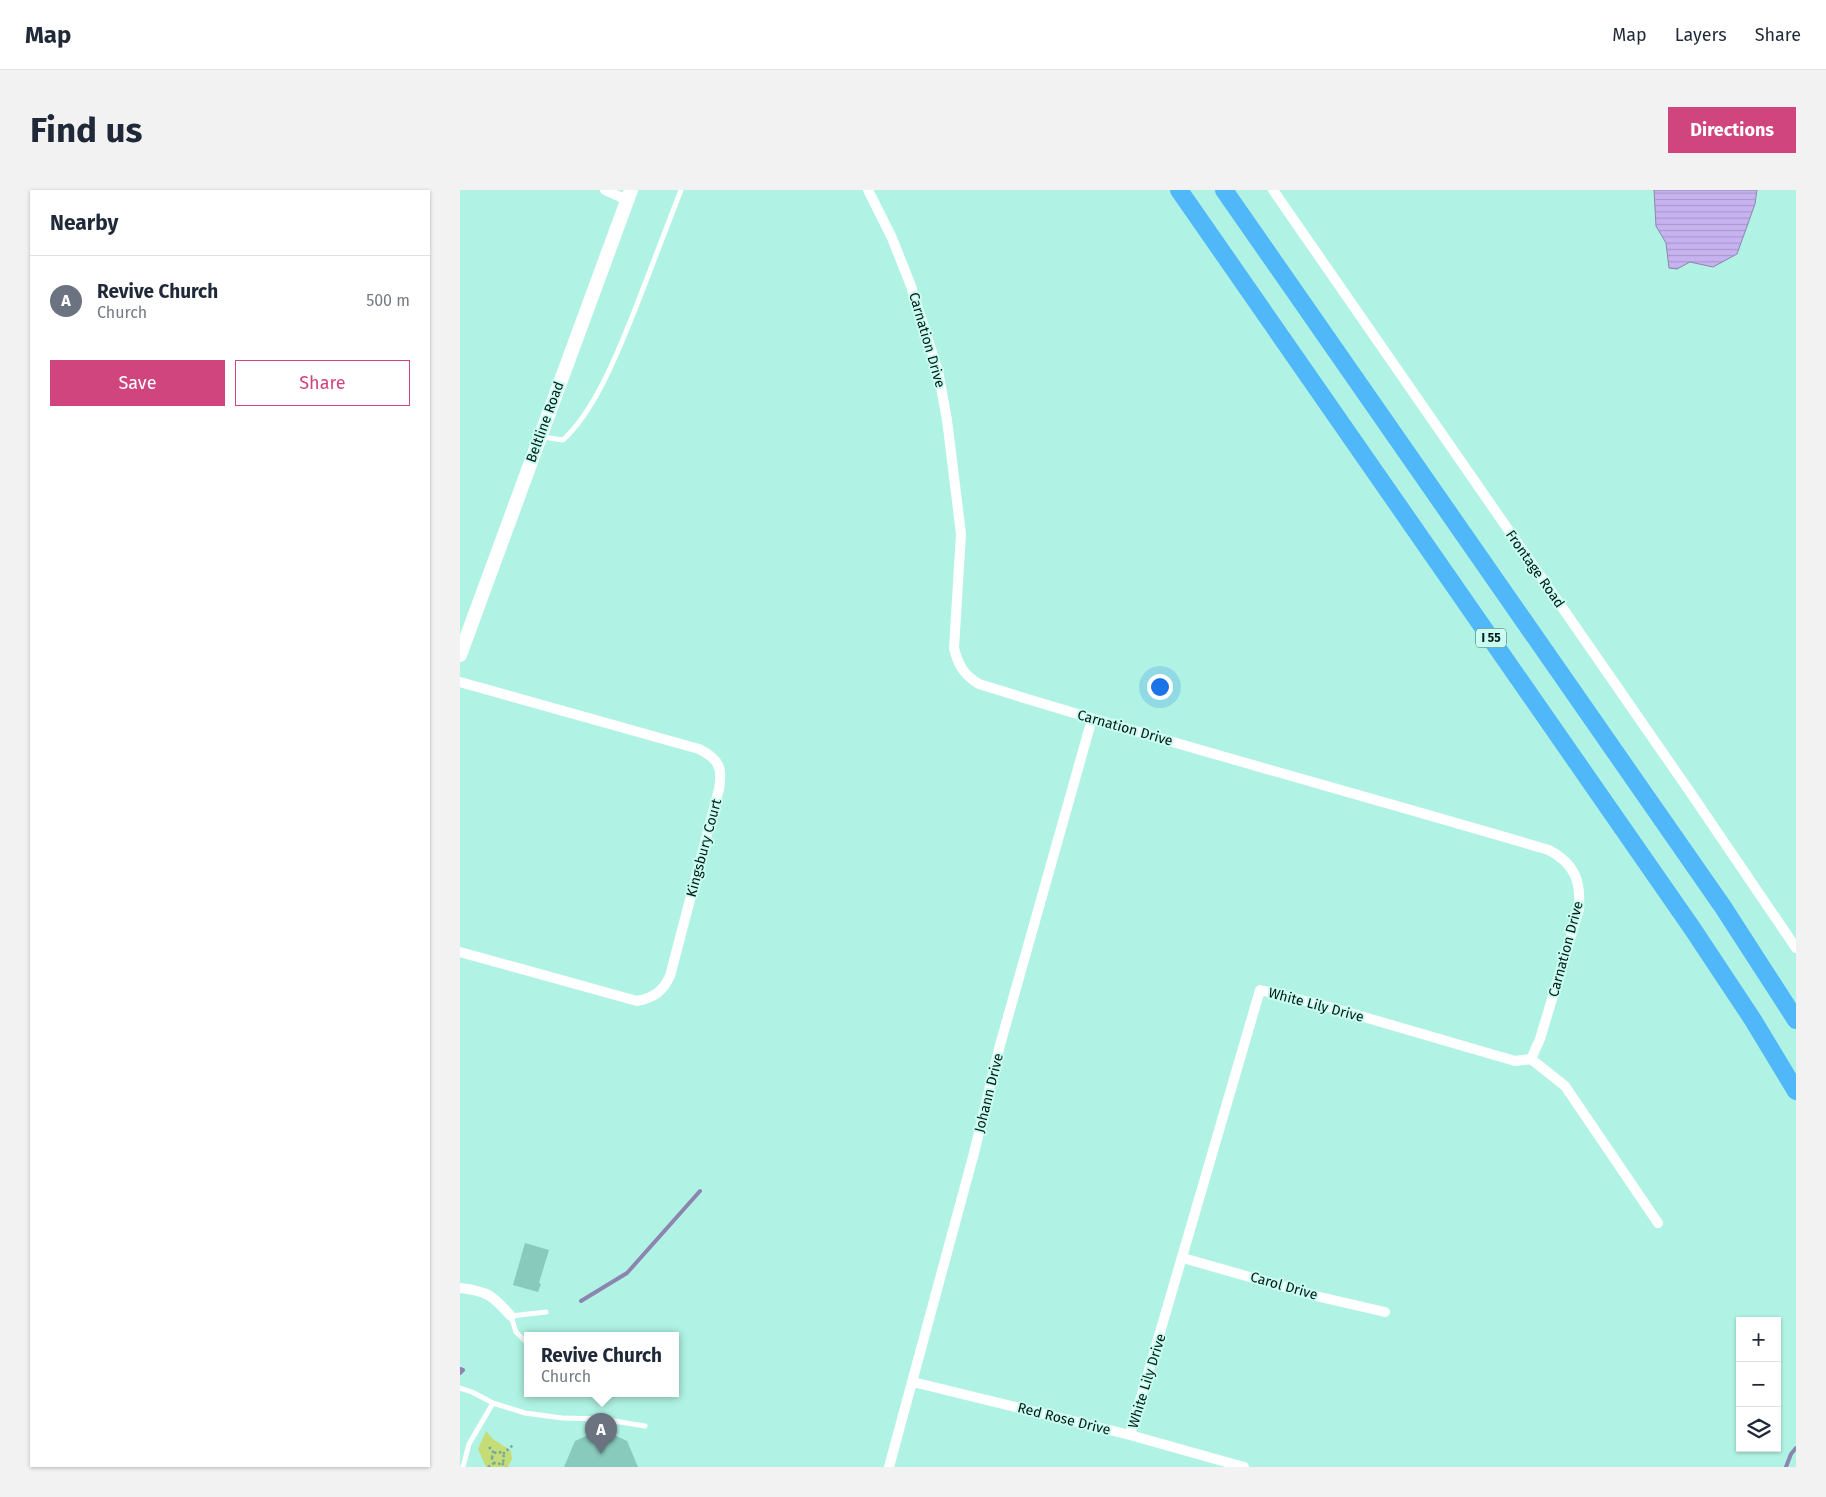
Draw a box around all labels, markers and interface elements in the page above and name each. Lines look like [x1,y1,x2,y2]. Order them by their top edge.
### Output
text: Map [25,21,71,49]
text: Map [1612,24,1647,46]
text: Layers [1675,24,1727,46]
text: Share [1755,24,1801,46]
button: Directions [1668,107,1796,153]
text: Find us [30,109,142,151]
text: Nearby [50,210,118,236]
text: Revive Church [97,280,218,303]
street label: Carnation Drive [905,290,949,390]
text: A [61,291,71,310]
text: 500 m [366,291,410,310]
text: Church [97,303,147,322]
button: Save [50,360,225,406]
button: Share [235,360,410,406]
street label: Beltline Road [522,379,568,465]
street label: Frontage Road [1502,527,1568,611]
road number: I 55 [1476,628,1506,648]
your location [1147,674,1173,700]
street label: Carnation Drive [1075,706,1175,750]
street label: Kingsbury Court [683,796,726,899]
street label: Carnation Drive [1545,899,1587,999]
street label: White Lily Drive [1266,984,1366,1026]
street label: Johann Drive [971,1052,1007,1134]
street label: Carol Drive [1248,1268,1320,1304]
map controls [1736,1317,1781,1452]
button: + [1736,1317,1781,1362]
popup [524,1332,679,1397]
street label: White Lily Drive [1125,1332,1169,1430]
text: Revive Church [541,1344,662,1367]
button: − [1736,1362,1781,1407]
text: Church [541,1367,591,1386]
street label: Red Rose Drive [1016,1399,1112,1439]
button: layers [1736,1407,1781,1452]
pin: A [585,1413,617,1454]

